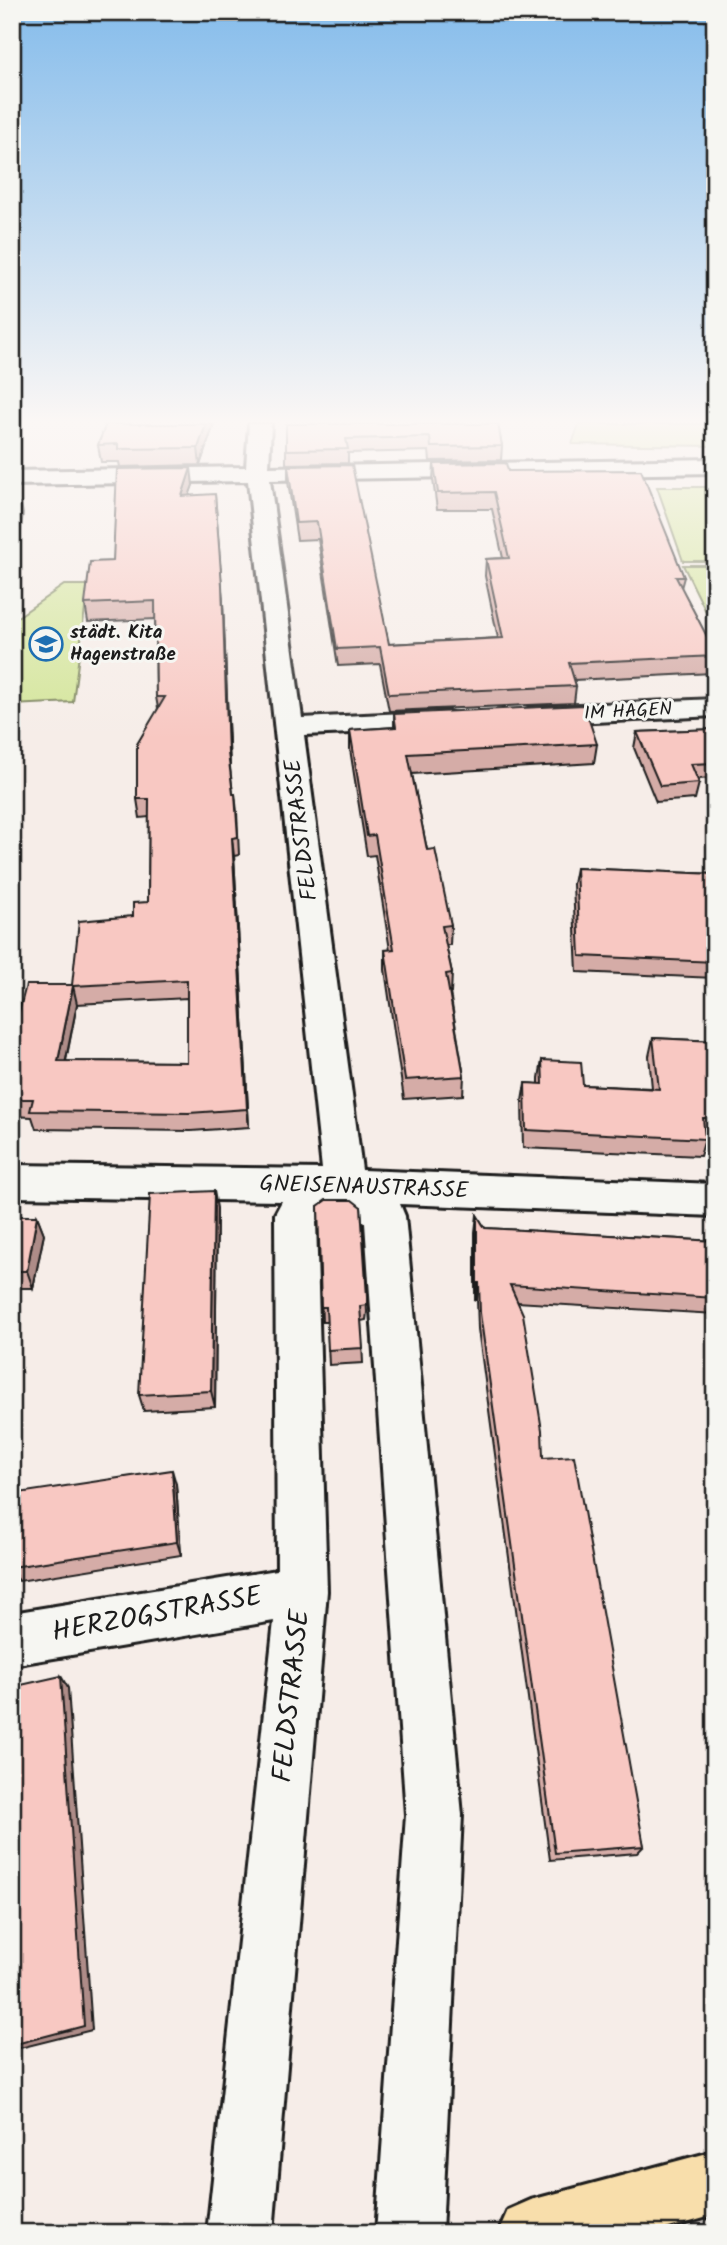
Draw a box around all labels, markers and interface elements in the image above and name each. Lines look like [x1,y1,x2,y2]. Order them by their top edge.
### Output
place label: städt. Kita Hagenstraße [70,618,176,670]
school or university icon: städt. Kita Hagenstraße [27,625,65,663]
street label: IM HAGEN [583,695,673,729]
street label: FELDSTRASSE [275,756,329,903]
street label: GNEISENAUSTRASSE [259,1166,470,1210]
street label: HERZOGSTRASSE [48,1574,266,1656]
street label: FELDSTRASSE [261,1607,324,1785]

